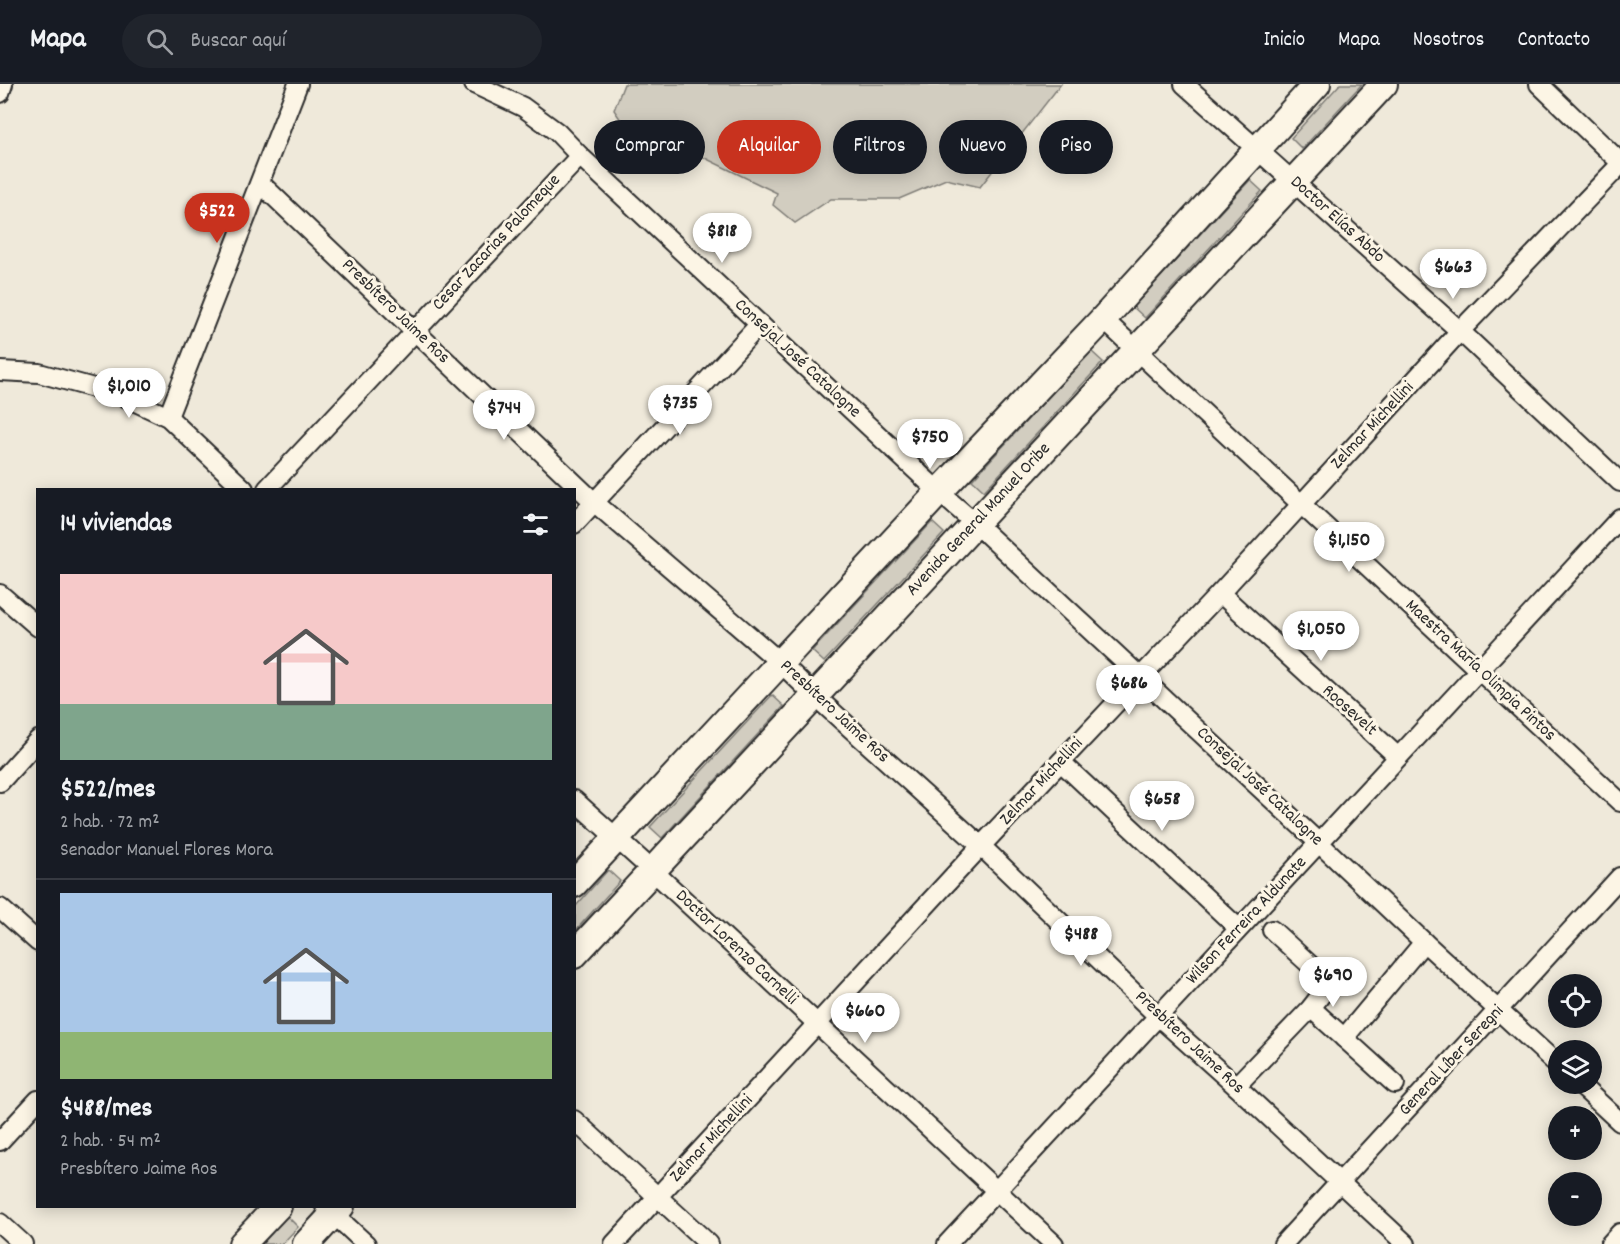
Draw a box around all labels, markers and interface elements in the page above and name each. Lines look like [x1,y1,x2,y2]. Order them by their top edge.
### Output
search box [122,14,542,68]
text: Mapa [30,21,86,61]
icon: search [143,25,176,58]
text: Buscar aquí [191,26,286,57]
text: Inicio [1263,26,1305,56]
text: Mapa [1338,26,1380,56]
text: Nosotros [1413,26,1484,56]
text: Contacto [1517,26,1590,56]
chip: Comprar [594,120,705,174]
chip: Alquilar [717,120,821,174]
chip: Filtros [833,120,927,174]
chip: Nuevo [939,120,1027,174]
chip: Piso [1039,120,1113,174]
street label: Cesar Zacarias Palomeque [427,169,567,317]
street label: Doctor Elías Abdo [1284,171,1390,269]
pin: $522 [181,193,253,244]
text: $522 [199,198,235,226]
pin: $818 [686,213,758,264]
text: $818 [707,218,737,246]
pin: $663 [1417,249,1489,300]
street label: Presbítero Jaime Ros [335,254,455,370]
text: $663 [1434,254,1472,282]
street label: Consejal José Catalogne [728,294,866,425]
pin: $1,010 [80,368,178,419]
text: $1,010 [107,373,151,401]
street label: Zelmar Michellini [1326,376,1420,476]
pin: $735 [644,385,716,436]
pin: $744 [468,390,540,441]
text: $735 [662,390,698,418]
text: $744 [487,395,521,423]
pin: $750 [894,419,966,470]
text: $750 [911,424,949,452]
street label: Avenida General Manuel Oribe [901,438,1057,602]
text: 14 viviendas [60,506,172,543]
icon: filters [519,508,552,541]
pin: $1,150 [1300,522,1398,573]
text: $1,150 [1328,527,1370,555]
street label: Maestra María Olimpia Pintos [1399,594,1561,748]
pin: $1,050 [1272,611,1370,662]
icon: home [252,613,360,721]
text: $1,050 [1296,616,1346,644]
street label: Presbítero Jaime Ros [774,654,894,770]
pin: $686 [1093,665,1165,716]
text: $686 [1110,670,1148,698]
street label: Roosevelt [1316,679,1382,743]
street label: Consejal José Catalogne [1190,722,1328,853]
street label: Zelmar Michellini [995,732,1089,832]
text: $522/mes [60,772,156,809]
pin: $658 [1126,781,1198,832]
text: $658 [1143,786,1181,814]
text: 2 hab. · 72 m² [60,809,160,837]
text: Senador Manuel Flores Mora [60,837,273,865]
street label: Wilson Ferreira Aldunate [1181,851,1313,991]
street label: Doctor Lorenzo Carnelli [669,885,803,1011]
pin: $488 [1045,916,1117,967]
text: $488 [1064,921,1098,949]
icon: home [252,932,360,1040]
pin: $690 [1297,957,1369,1008]
text: $690 [1313,962,1353,990]
map controls [1548,974,1602,1226]
button: locate [1548,974,1602,1028]
street label: Presbítero Jaime Ros [1129,985,1249,1101]
pin: $660 [829,993,901,1044]
text: $660 [845,998,885,1026]
street label: General Líber Seregni [1394,1000,1510,1122]
button: layers [1548,1040,1602,1094]
street label: Zelmar Michellini [665,1089,759,1189]
text: $488/mes [60,1091,152,1128]
button: + [1548,1106,1602,1160]
text: 2 hab. · 54 m² [60,1128,161,1156]
text: Presbítero Jaime Ros [60,1156,218,1184]
button: − [1548,1172,1602,1226]

